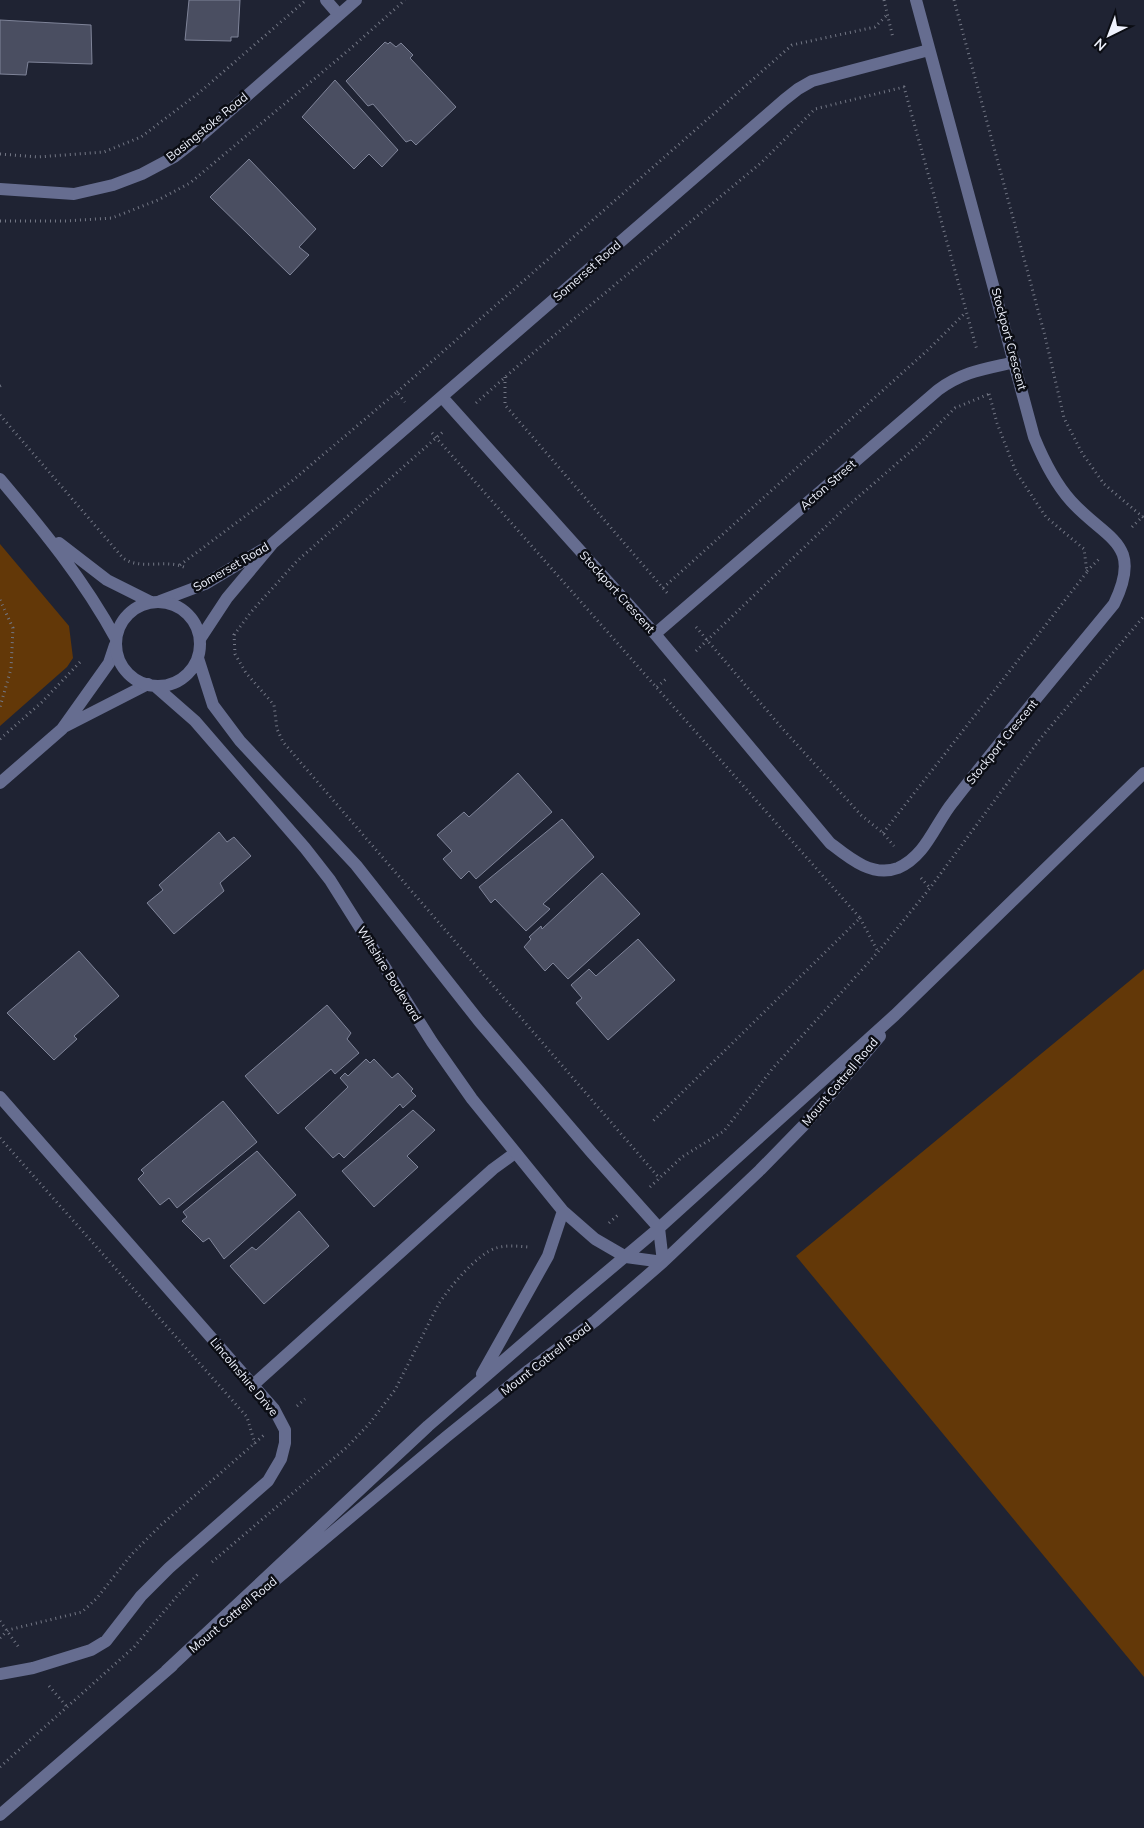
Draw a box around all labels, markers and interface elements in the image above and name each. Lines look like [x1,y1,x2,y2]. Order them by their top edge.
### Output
north arrow [1084,10,1134,60]
text: N [1090,34,1110,55]
street label: Basingstoke Road [163,89,250,164]
street label: Somerset Road [550,237,624,304]
street label: Stockport Crescent [989,286,1030,392]
street label: Acton Street [797,456,859,513]
street label: Somerset Road [190,539,271,594]
street label: Stockport Crescent [577,548,658,636]
street label: Stockport Crescent [963,696,1041,787]
street label: Wiltshire Boulevard [354,923,425,1024]
street label: Mount Cottrell Road [798,1035,881,1129]
street label: Mount Cottrell Road [498,1319,594,1398]
street label: Lincolnshire Drive [207,1334,282,1419]
street label: Mount Cottrell Road [186,1573,280,1656]

